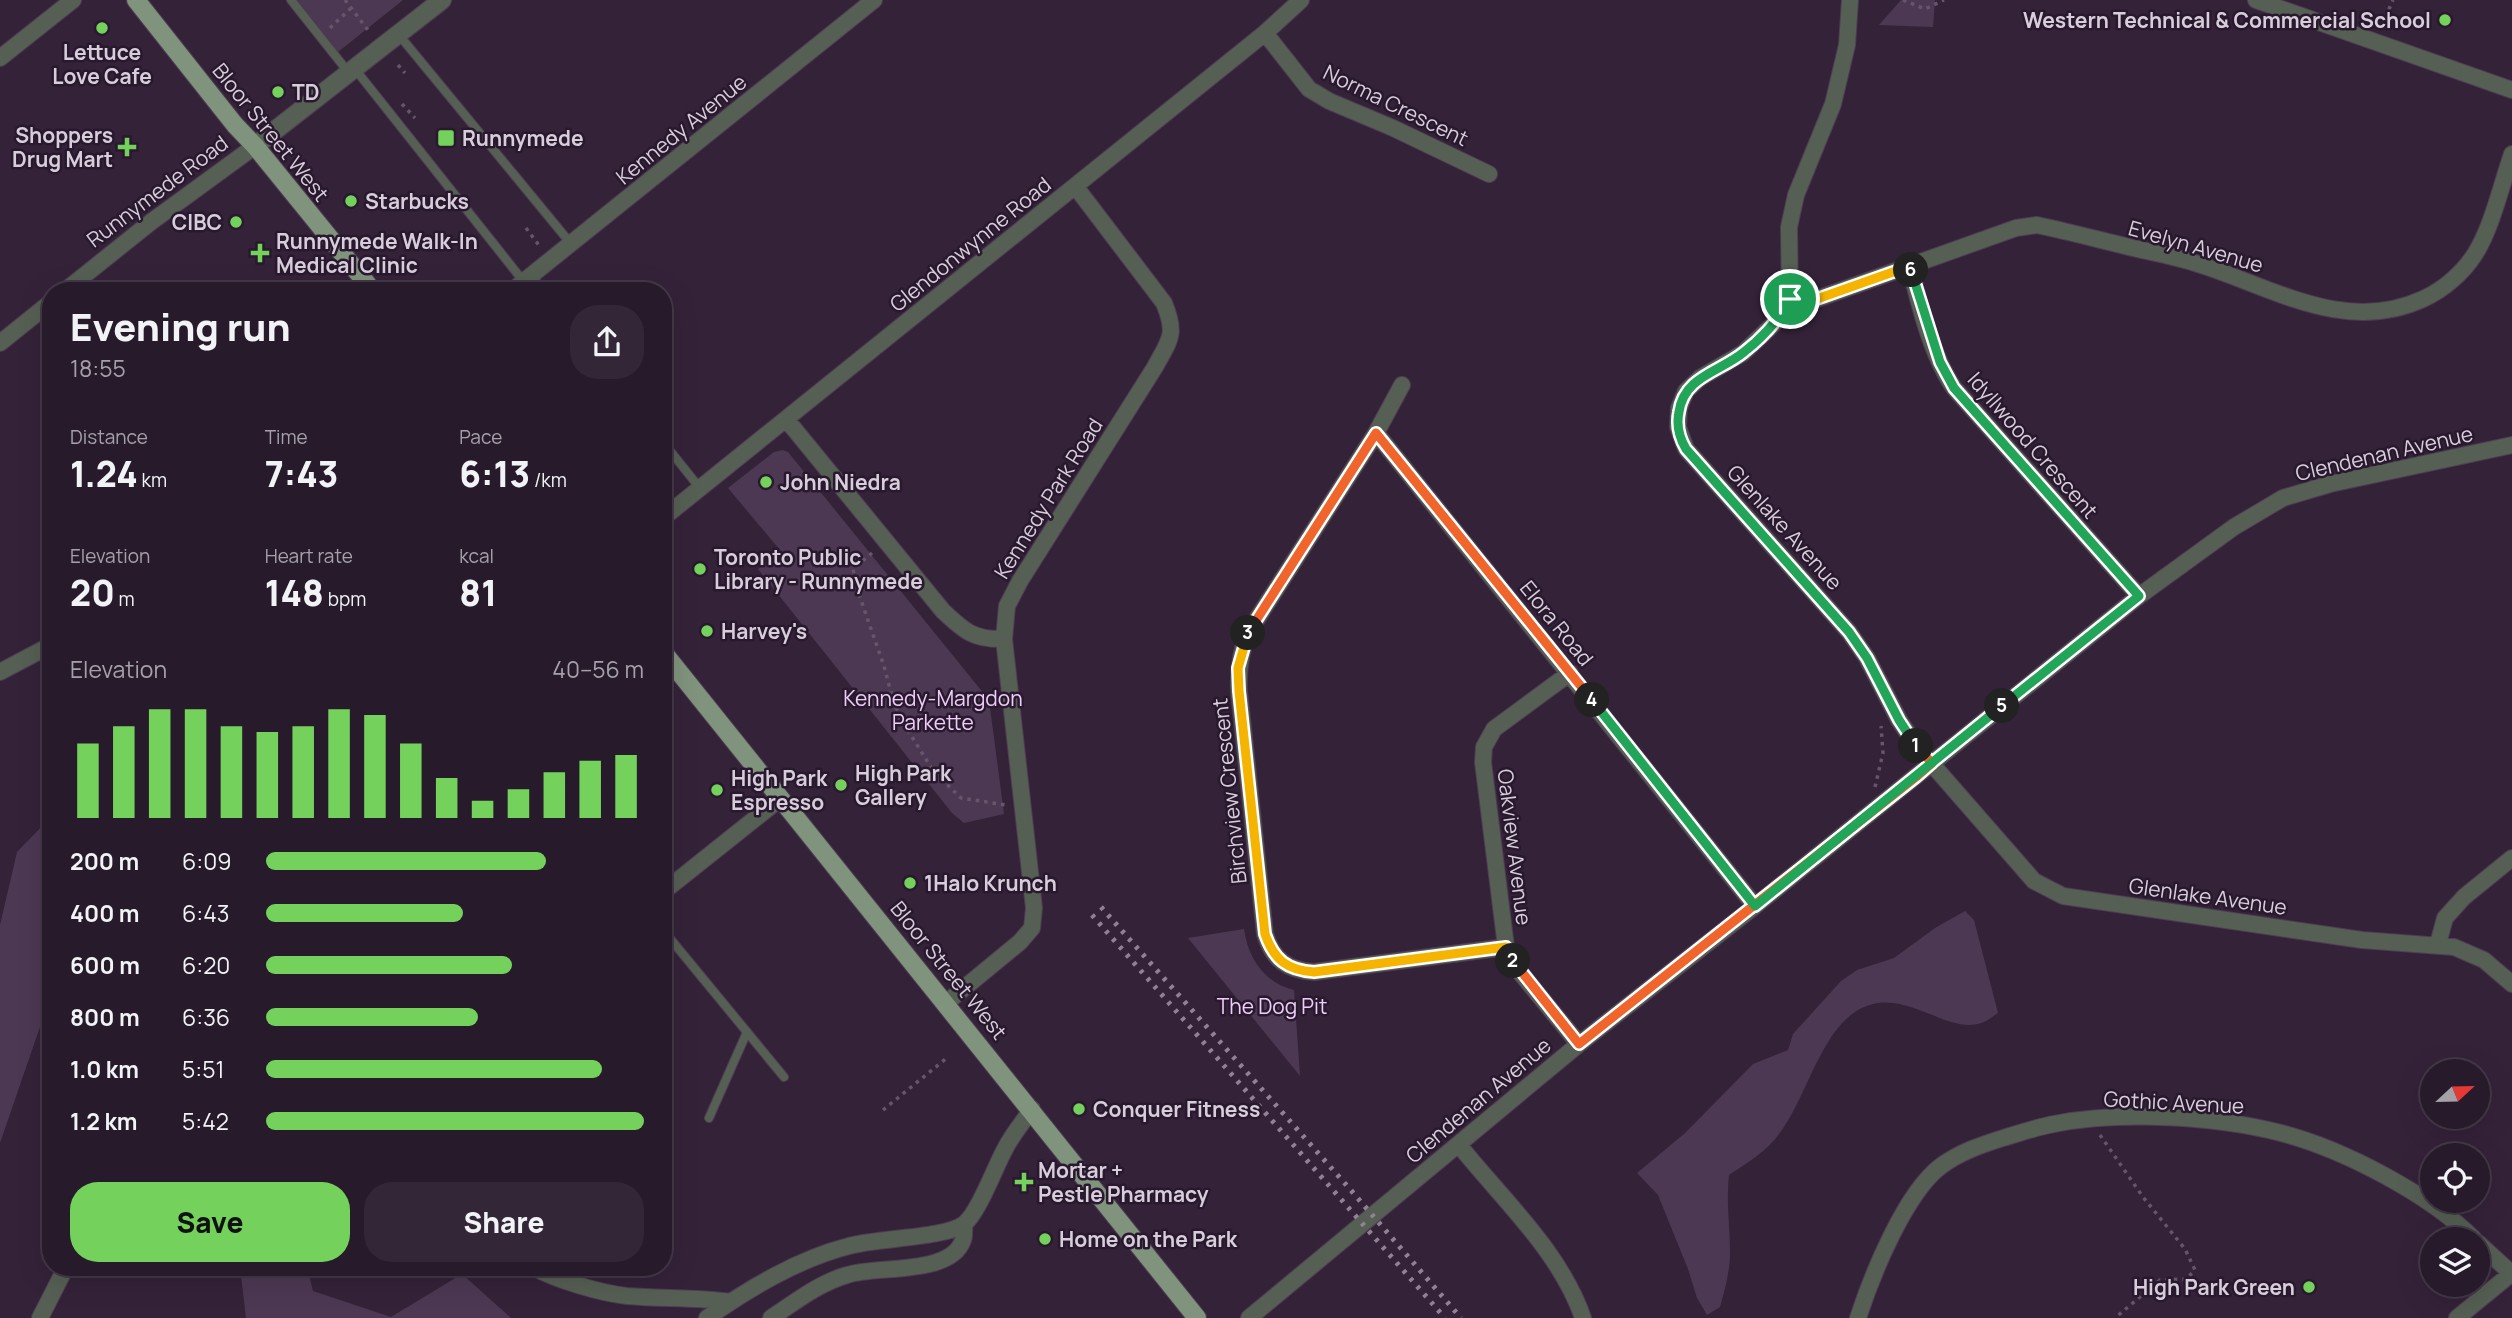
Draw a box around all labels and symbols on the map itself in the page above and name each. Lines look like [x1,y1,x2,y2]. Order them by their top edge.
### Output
place label: Western Technical & Commercial School [2023,6,2431,34]
marker: Western Technical & Commercial School [2437,12,2453,28]
marker: Lettuce Love Cafe [94,20,110,36]
place label: Lettuce Love Cafe [52,38,152,90]
street label: Bloor Street West [207,57,335,207]
street label: Norma Crescent [1319,58,1473,152]
street label: Kennedy Avenue [610,68,752,190]
place label: TD [292,78,319,106]
marker: TD [270,84,286,100]
place label: Shoppers Drug Mart [12,121,113,173]
place label: Runnymede [462,124,584,152]
marker: Runnymede [436,128,456,148]
street label: Runnymede Road [81,129,233,253]
marker: Shoppers Drug Mart [119,139,135,155]
street label: Glendonwynne Road [884,170,1056,318]
place label: Starbucks [365,187,469,215]
marker: Starbucks [343,193,359,209]
place label: CIBC [172,208,222,236]
street label: Evelyn Avenue [2125,213,2267,279]
marker: CIBC [228,214,244,230]
place label: Runnymede Walk-In Medical Clinic [276,227,478,279]
marker: Runnymede Walk-In Medical Clinic [250,243,270,263]
pin: 6 [1894,252,1928,288]
pin [1760,269,1820,329]
street label: Idyllwood Crescent [1962,366,2104,524]
street label: Kennedy Park Road [987,412,1109,584]
street label: Clendenan Avenue [2292,419,2476,487]
street label: Glenlake Avenue [1721,458,1849,596]
place label: John Niedra [780,468,901,496]
marker: John Niedra [758,474,774,490]
place label: Toronto Public Library - Runnymede [714,543,923,595]
marker: Toronto Public Library - Runnymede [692,561,708,577]
street label: Elora Road [1514,575,1600,671]
pin: 3 [1230,616,1266,650]
place label: Harvey's [721,617,807,645]
marker: Harvey's [699,623,715,639]
pin: 4 [1574,682,1610,718]
park label: Kennedy-Margdon Parkette [843,684,1023,736]
pin: 5 [1984,688,2020,724]
street label: Birchview Crescent [1205,697,1253,885]
pin: 1 [1898,728,1934,764]
place label: High Park Gallery [855,759,952,811]
place label: High Park Espresso [731,764,828,816]
street label: Oakview Avenue [1492,767,1538,927]
marker: High Park Gallery [833,777,849,793]
marker: High Park Espresso [709,782,725,798]
place label: 1Halo Krunch [924,869,1057,897]
street label: Glenlake Avenue [2127,871,2289,921]
marker: 1Halo Krunch [902,875,918,891]
street label: Bloor Street West [885,895,1013,1045]
pin: 2 [1496,944,1530,978]
park label: The Dog Pit [1217,992,1327,1020]
street label: Clendenan Avenue [1400,1031,1556,1169]
north arrow [2420,1059,2490,1129]
street label: Gothic Avenue [2103,1084,2245,1120]
place label: Conquer Fitness [1093,1095,1260,1123]
marker: Conquer Fitness [1071,1101,1087,1117]
place label: Mortar + Pestle Pharmacy [1038,1156,1209,1208]
marker: Mortar + Pestle Pharmacy [1016,1174,1032,1190]
place label: Home on the Park [1059,1225,1238,1253]
marker: Home on the Park [1037,1231,1053,1247]
place label: High Park Green [2133,1273,2295,1301]
marker: High Park Green [2301,1279,2317,1295]

